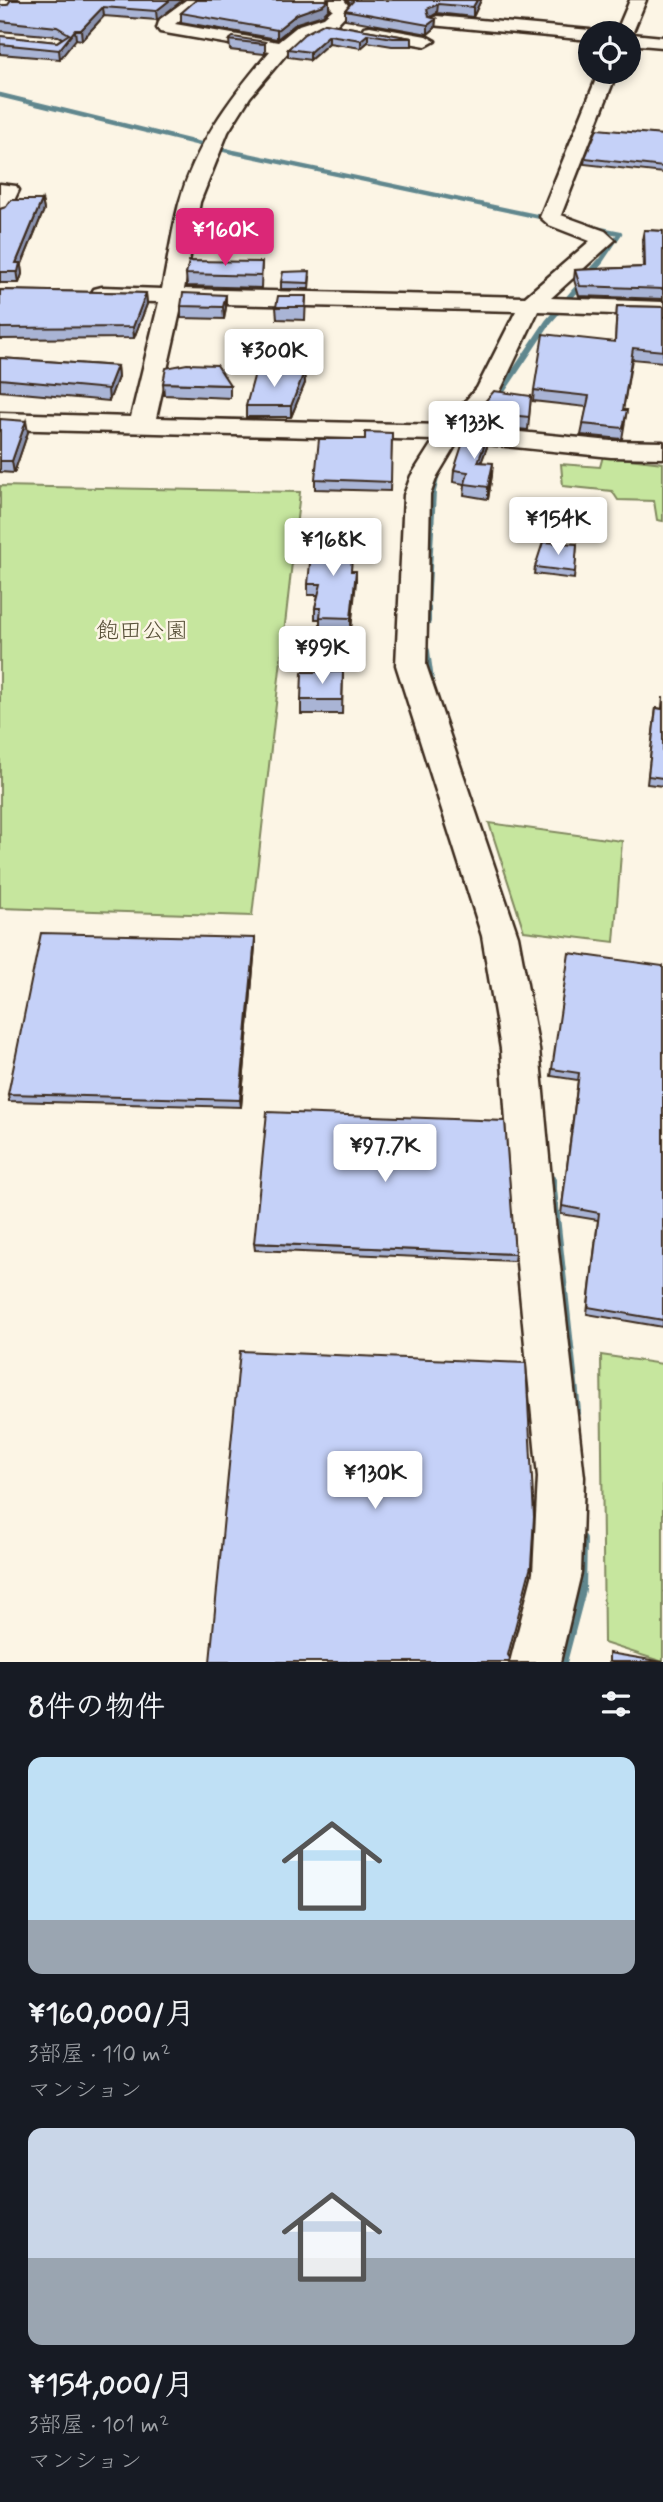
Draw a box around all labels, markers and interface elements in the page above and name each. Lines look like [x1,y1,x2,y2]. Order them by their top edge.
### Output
map controls [578,21,641,84]
button: locate [578,21,641,84]
pin: ¥160K [176,208,274,268]
text: ¥160K [192,216,258,246]
pin: ¥300K [225,330,323,389]
text: ¥300K [241,337,307,367]
pin: ¥133K [425,402,523,461]
text: ¥133K [445,409,503,439]
pin: ¥154K [509,498,607,557]
text: ¥154K [525,505,591,535]
pin: ¥168K [284,518,382,578]
text: ¥168K [301,526,365,556]
park label: 飽田公園 [96,617,188,647]
pin: ¥99K [281,626,363,686]
text: ¥99K [295,634,349,664]
pin: ¥97.7K [328,1124,442,1184]
text: ¥97.7K [349,1132,421,1162]
pin: ¥130K [326,1452,424,1511]
text: ¥130K [343,1459,407,1489]
icon: filters [597,1685,635,1723]
text: 8件の物件 [28,1688,165,1727]
icon: home [269,1803,395,1929]
text: ¥160,000/月 [28,1995,195,2034]
text: 3部屋 · 110 m² [28,2040,171,2070]
text: マンション [28,2076,142,2106]
icon: home [269,2174,395,2300]
text: ¥154,000/月 [28,2366,194,2405]
text: 3部屋 · 101 m² [28,2411,169,2441]
text: マンション [28,2447,142,2477]

